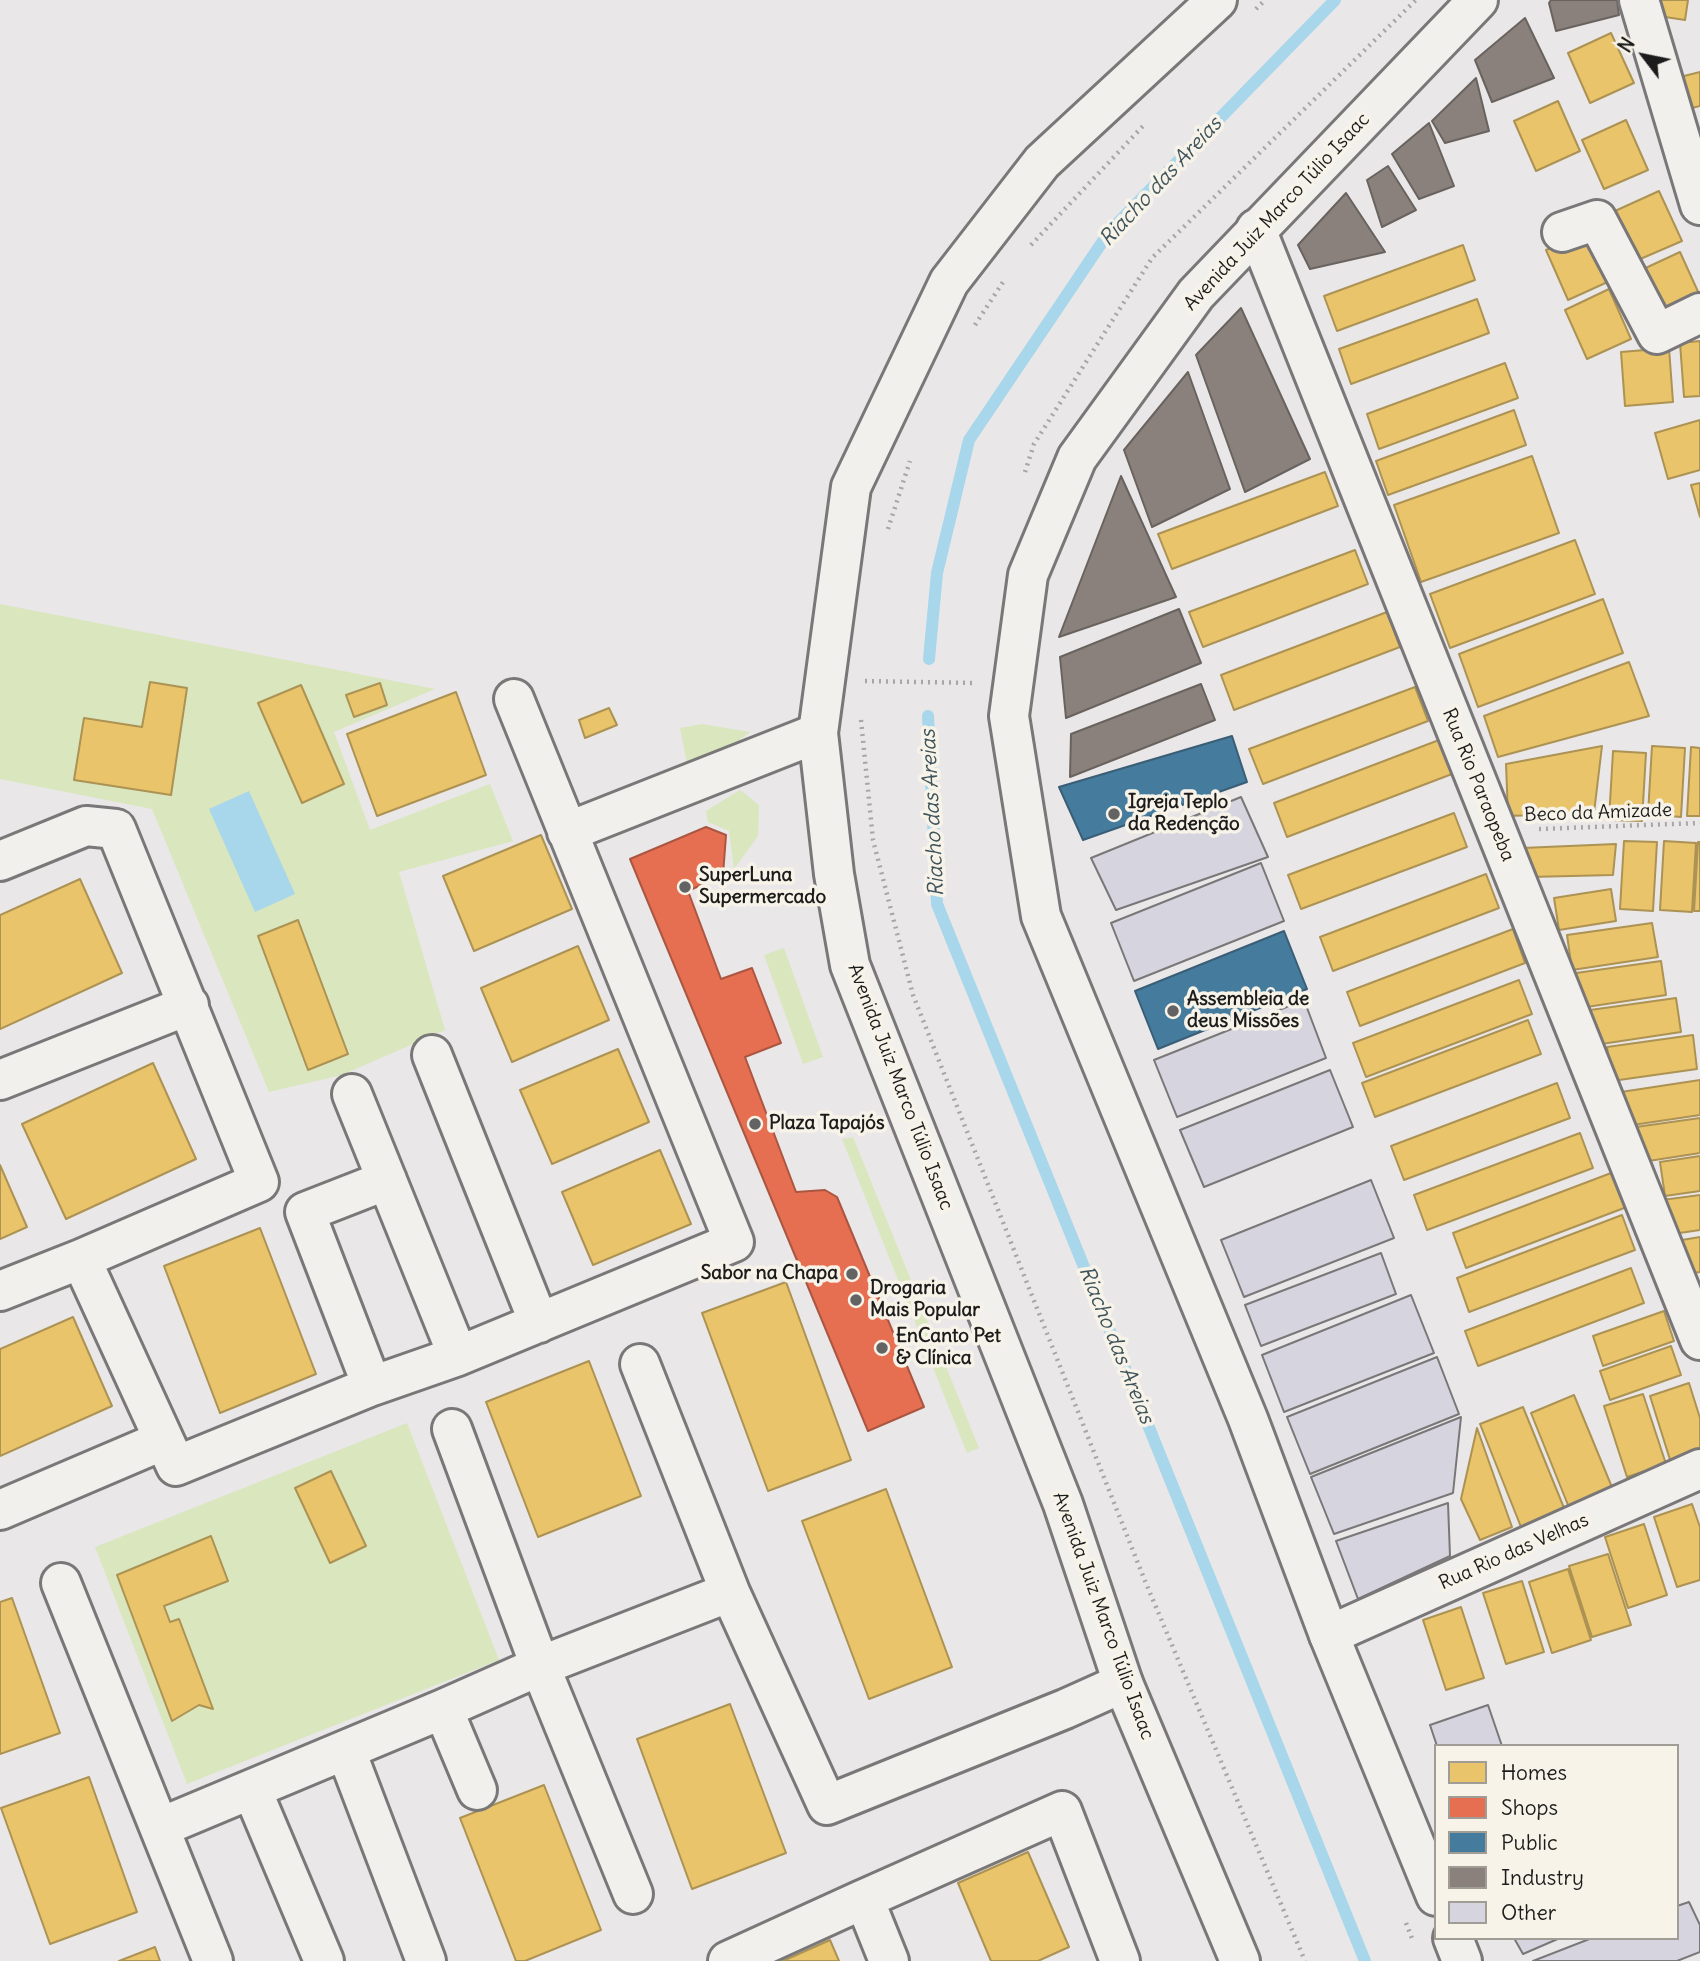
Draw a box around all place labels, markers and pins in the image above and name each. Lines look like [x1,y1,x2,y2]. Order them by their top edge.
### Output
place label: Igreja Teplo da Redenção [1128,792,1240,836]
marker: Igreja Teplo da Redenção [1106,806,1122,822]
place label: SuperLuna Supermercado [699,865,826,909]
marker: SuperLuna Supermercado [677,879,693,895]
place label: Assembleia de deus Missões [1187,989,1309,1033]
marker: Assembleia de deus Missões [1165,1003,1181,1019]
place label: Plaza Tapajós [769,1113,885,1135]
marker: Plaza Tapajós [747,1116,763,1132]
place label: Sabor na Chapa [701,1263,838,1285]
marker: Sabor na Chapa [844,1266,860,1282]
place label: Drogaria Mais Popular [870,1278,980,1322]
marker: Drogaria Mais Popular [848,1292,864,1308]
place label: EnCanto Pet & Clínica [896,1326,1001,1370]
marker: EnCanto Pet & Clínica [874,1340,890,1356]

